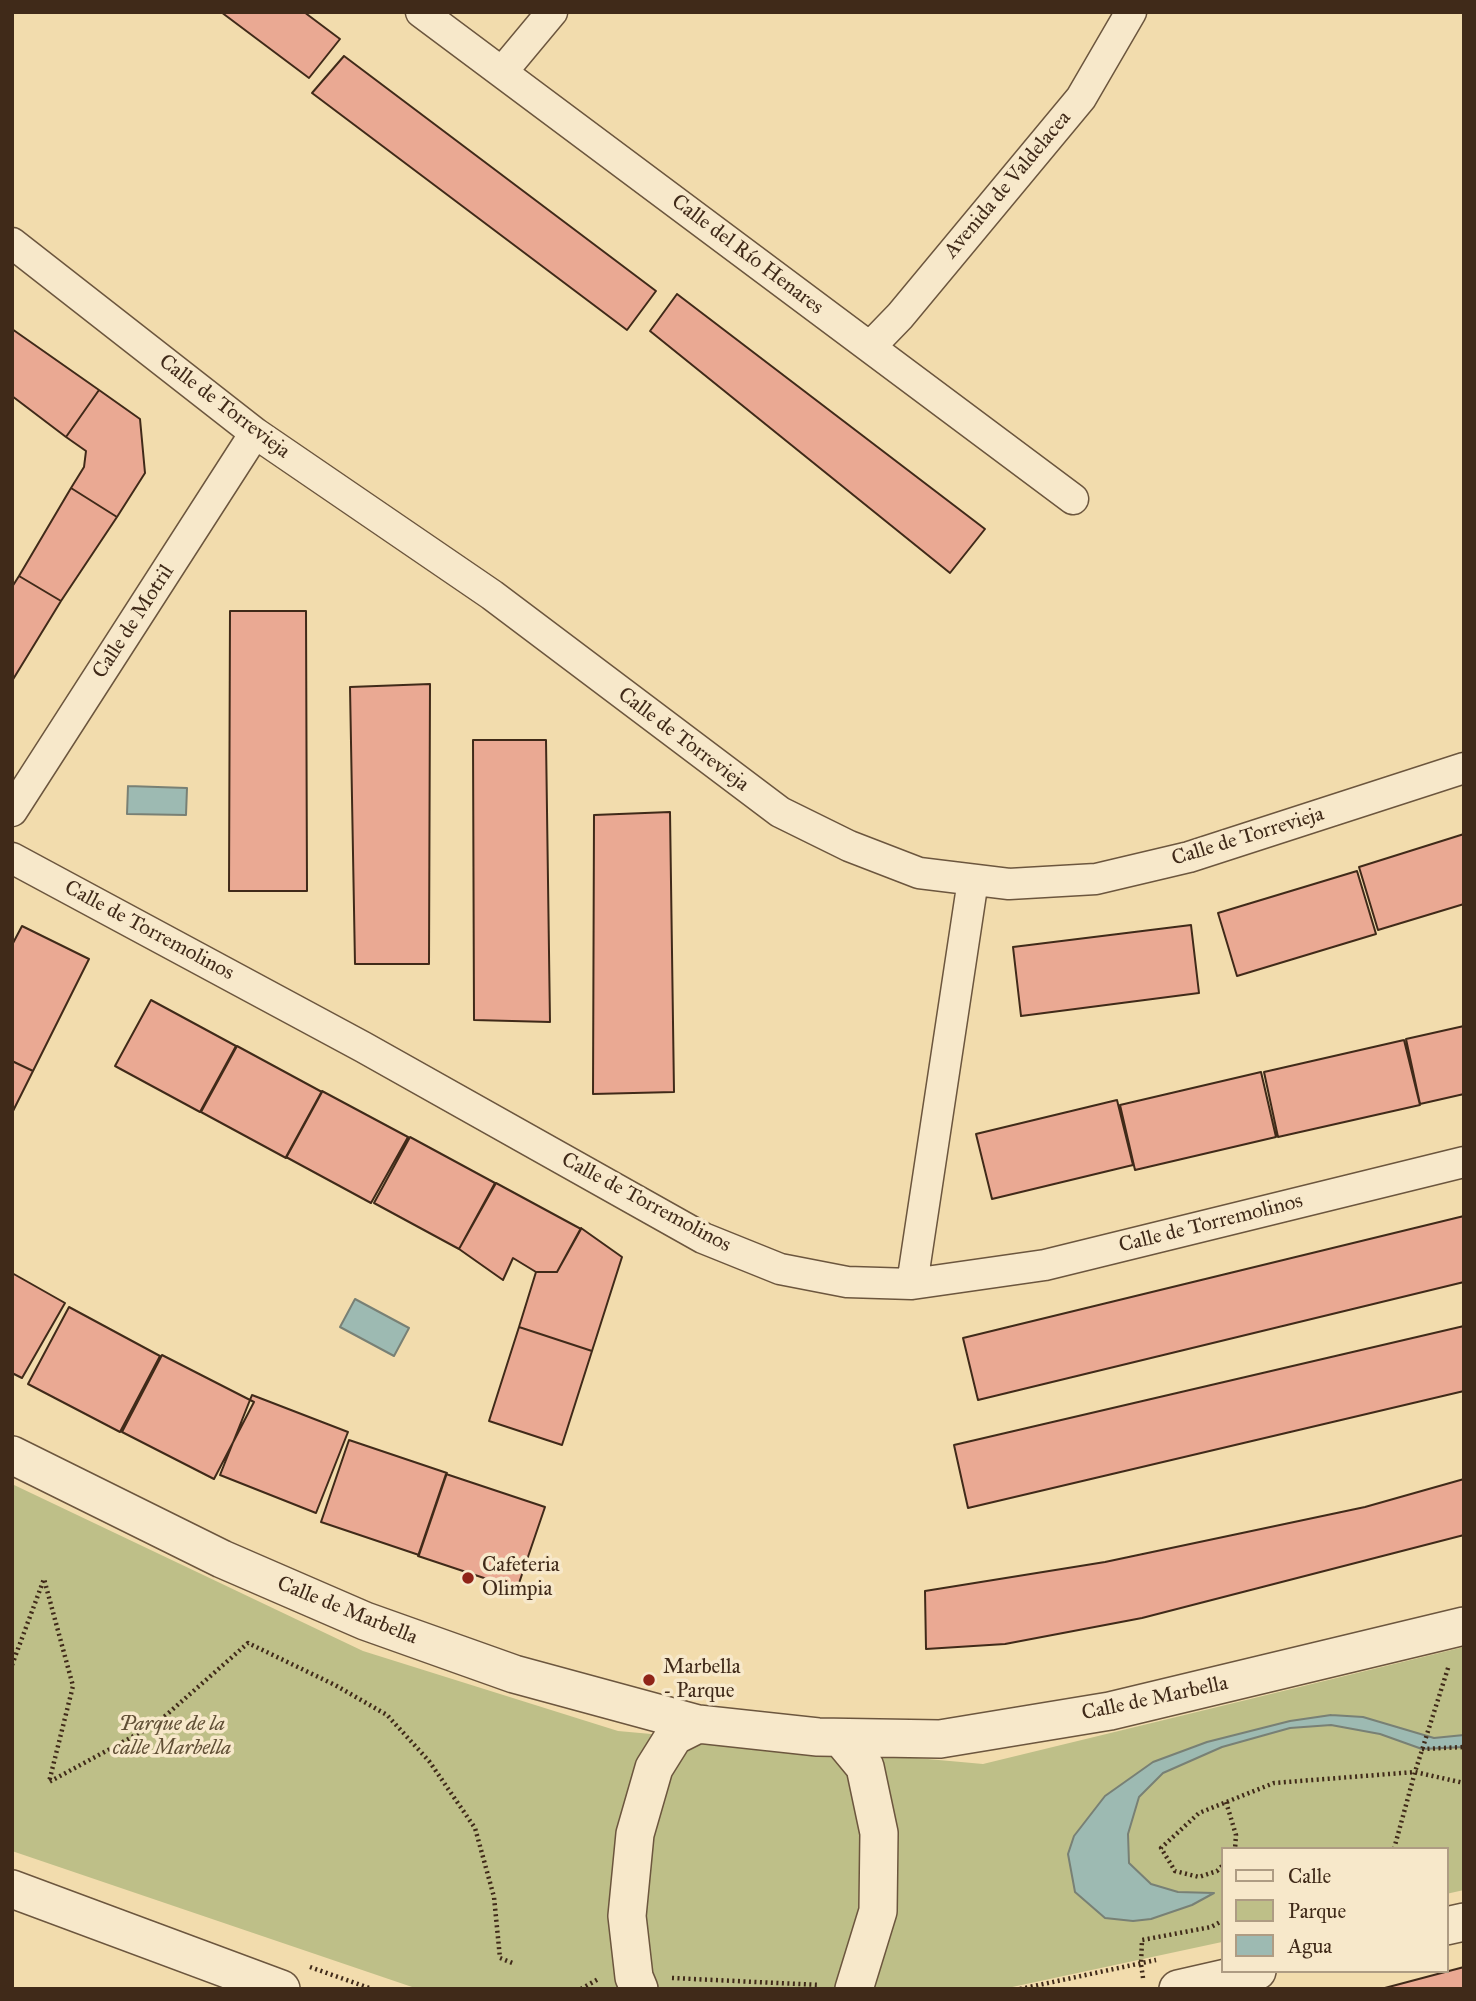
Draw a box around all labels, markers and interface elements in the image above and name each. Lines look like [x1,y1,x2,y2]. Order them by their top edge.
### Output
street label: Avenida de Valdelacea [939,106,1077,264]
street label: Calle del Río Henares [666,190,828,320]
street label: Calle de Torrevieja [153,349,295,465]
street label: Calle de Motril [88,560,180,684]
street label: Calle de Torrevieja [612,682,754,798]
street label: Calle de Torrevieja [1169,802,1327,872]
street label: Calle de Torremolinos [60,876,238,986]
street label: Calle de Torremolinos [557,1148,735,1258]
street label: Calle de Torremolinos [1116,1189,1306,1259]
place label: Cafeteria Olimpia [482,1553,560,1603]
marker: Cafeteria Olimpia [460,1570,476,1586]
street label: Calle de Marbella [273,1571,421,1651]
place label: Marbella - Parque [663,1655,741,1705]
street label: Calle de Marbella [1079,1671,1231,1727]
marker: Marbella - Parque [641,1672,657,1688]
park label: Parque de la calle Marbella [113,1712,231,1762]
legend [1220,1847,1448,1973]
text: Calle [1288,1863,1331,1889]
text: Parque [1288,1898,1346,1924]
text: Agua [1288,1933,1332,1959]

